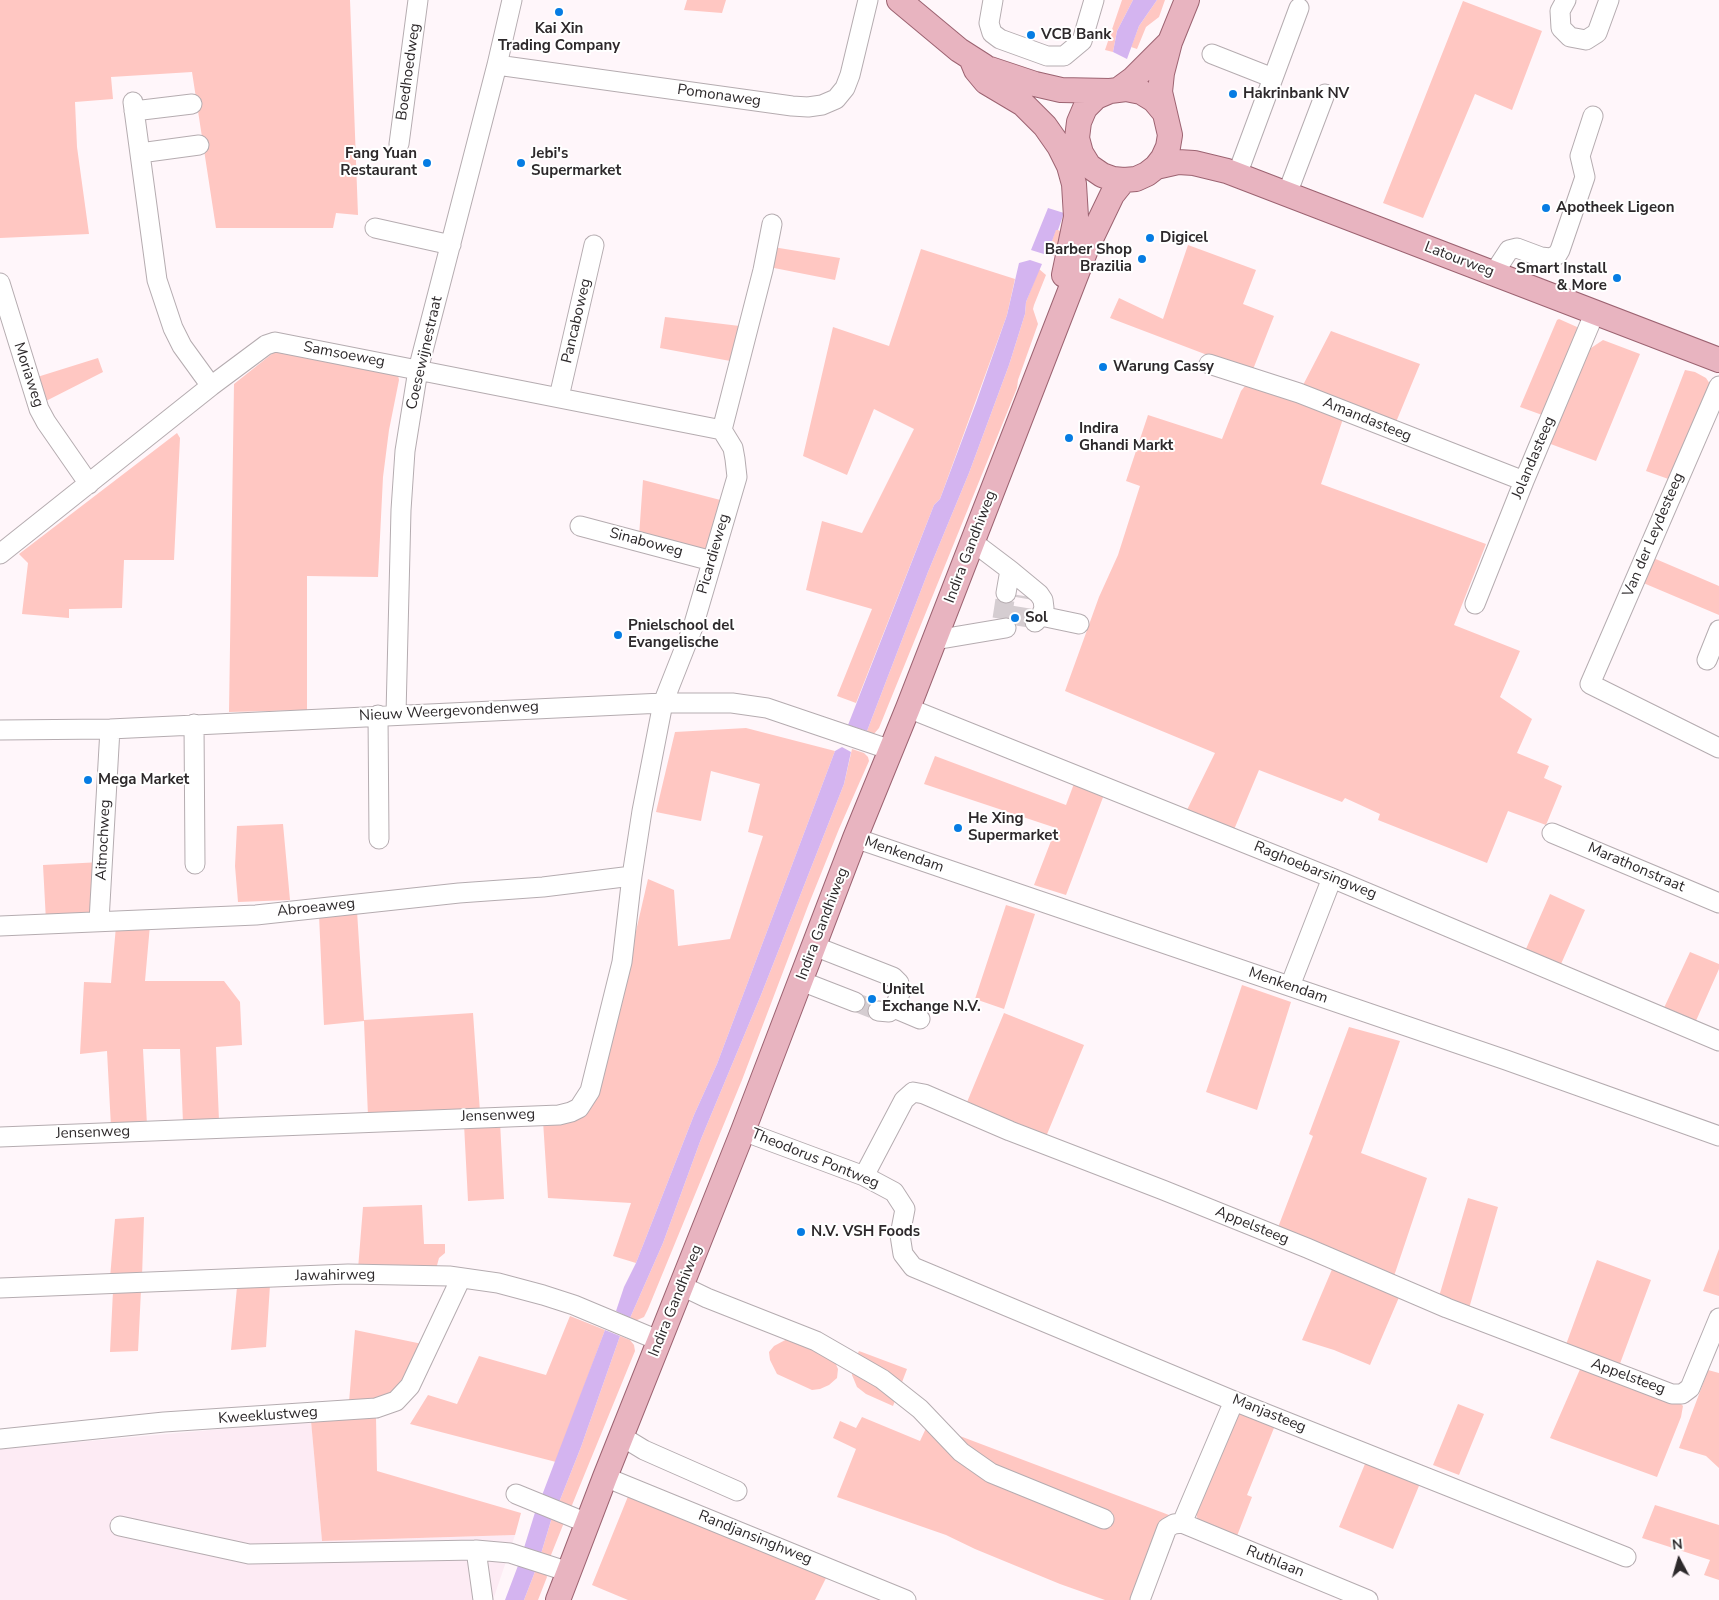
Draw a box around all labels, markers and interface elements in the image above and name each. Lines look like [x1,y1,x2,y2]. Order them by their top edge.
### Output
marker: Kai Xin Trading Company [553,6,565,18]
place label: Kai Xin Trading Company [498,20,620,55]
street label: Boedhoedweg [393,22,425,122]
place label: VCB Bank [1041,26,1111,44]
marker: VCB Bank [1025,29,1037,41]
street label: Pomonaweg [676,81,762,111]
place label: Hakrinbank NV [1243,85,1349,103]
marker: Hakrinbank NV [1227,88,1239,100]
place label: Fang Yuan Restaurant [340,145,417,180]
place label: Jebi's Supermarket [531,145,621,180]
marker: Fang Yuan Restaurant [421,157,433,169]
marker: Jebi's Supermarket [515,157,527,169]
place label: Apotheek Ligeon [1556,199,1674,217]
marker: Apotheek Ligeon [1540,202,1552,214]
place label: Digicel [1160,229,1208,247]
marker: Digicel [1144,232,1156,244]
street label: Latourweg [1422,238,1496,282]
place label: Barber Shop Brazilia [1045,241,1132,276]
marker: Barber Shop Brazilia [1136,253,1148,265]
place label: Smart Install & More [1516,260,1607,295]
marker: Smart Install & More [1611,272,1623,284]
street label: Pancaboweg [558,277,596,365]
street label: Coesewijnestraat [403,294,447,412]
street label: Samsoeweg [302,338,386,372]
street label: Moriaweg [9,340,47,410]
place label: Warung Cassy [1113,358,1214,376]
marker: Warung Cassy [1097,361,1109,373]
street label: Amandasteeg [1320,394,1414,446]
street label: Jolandasteeg [1509,414,1559,502]
place label: Indira Ghandi Markt [1079,420,1173,455]
marker: Indira Ghandi Markt [1063,432,1075,444]
street label: Van der Leydesteeg [1620,470,1688,600]
street label: Indira Gandhiweg [941,488,1001,606]
street label: Picardieweg [694,512,734,596]
street label: Sinaboweg [607,525,685,561]
place label: Sol [1025,609,1048,627]
marker: Sol [1009,612,1021,624]
place label: Pnielschool del Evangelische [628,617,734,652]
marker: Pnielschool del Evangelische [612,629,624,641]
street label: Nieuw Weergevondenweg [359,698,539,726]
place label: Mega Market [98,771,189,789]
marker: Mega Market [82,774,94,786]
street label: Aitnochweg [93,799,115,881]
place label: He Xing Supermarket [968,810,1058,845]
marker: He Xing Supermarket [952,822,964,834]
street label: Menkendam [862,833,946,877]
street label: Raghoebarsingweg [1251,838,1379,904]
street label: Marathonstraat [1585,839,1687,897]
street label: Indira Gandhiweg [793,865,853,983]
street label: Abroeaweg [276,895,356,921]
street label: Menkendam [1246,964,1330,1008]
place label: Unitel Exchange N.V. [882,981,981,1016]
marker: Unitel Exchange N.V. [866,993,878,1005]
street label: Jensenweg [461,1106,535,1126]
street label: Jensenweg [56,1123,130,1143]
street label: Theodorus Pontweg [748,1125,882,1193]
street label: Appelsteeg [1213,1203,1291,1249]
place label: N.V. VSH Foods [811,1223,920,1241]
marker: N.V. VSH Foods [795,1226,807,1238]
street label: Indira Gandhiweg [645,1242,707,1360]
street label: Jawahirweg [295,1266,375,1286]
street label: Appelsteeg [1588,1355,1668,1399]
street label: Manjasteeg [1230,1391,1308,1437]
street label: Kweeklustweg [218,1404,318,1428]
street label: Randjansinghweg [696,1507,814,1569]
north arrow [1654,1535,1704,1585]
text: N [1671,1535,1684,1555]
street label: Ruthlaan [1243,1542,1307,1582]

